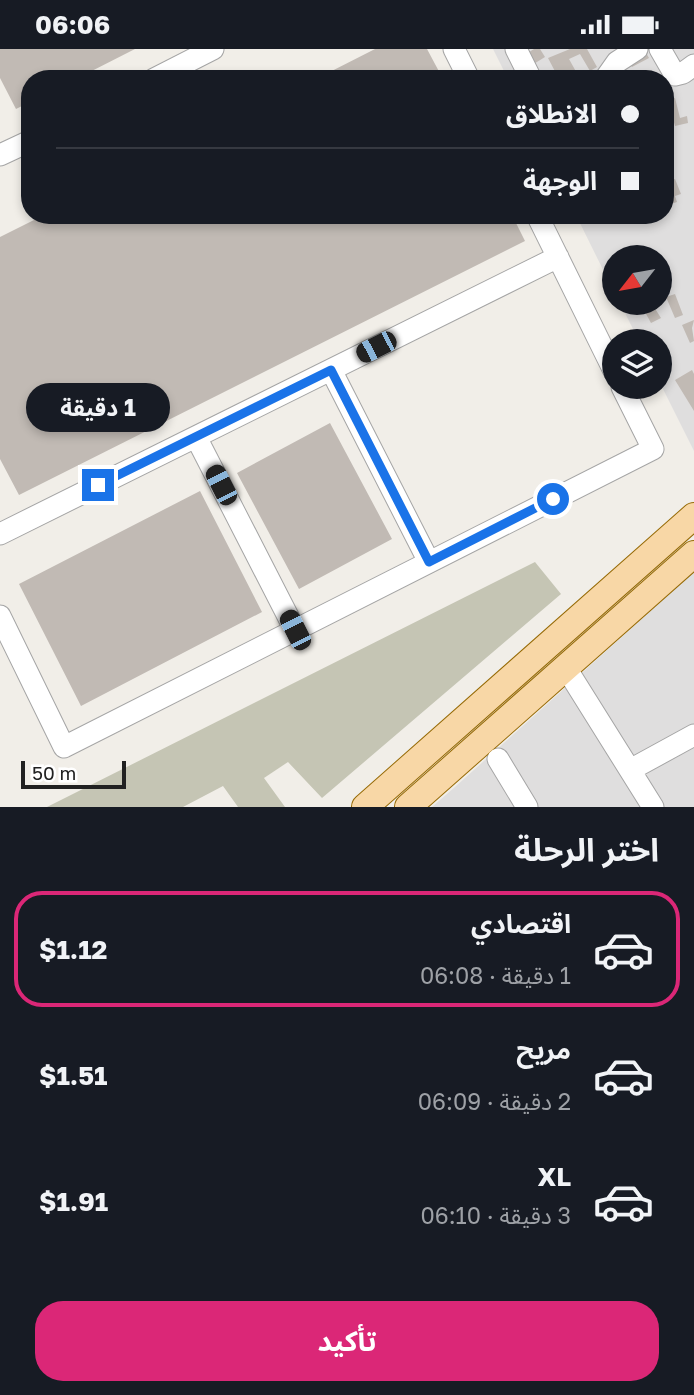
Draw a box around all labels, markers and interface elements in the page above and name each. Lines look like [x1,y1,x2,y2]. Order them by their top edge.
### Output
text: 06:06 [35,9,110,40]
text: الانطلاق [506,98,597,129]
text: الوجهة [523,165,597,196]
north arrow [602,245,672,315]
map controls [602,245,672,399]
car [353,328,400,366]
button: layers [602,329,672,399]
callout: 1 دقيقة [26,383,170,433]
text: 1 دقيقة [60,393,136,421]
car [203,462,240,508]
route end [82,469,114,501]
route start [537,483,569,515]
car [277,607,314,653]
scale bar [21,758,126,790]
text: 50 m [32,761,76,784]
text: اختر الرحلة [514,830,659,868]
text: اقتصادي [471,908,571,939]
icon: car [592,918,655,981]
text: $1.12 [39,934,107,965]
text: 1 دقيقة · 06:08 [420,961,571,989]
text: مريح [516,1034,571,1065]
icon: car [592,1044,655,1107]
text: $1.51 [39,1060,107,1091]
text: 2 دقيقة · 06:09 [418,1087,571,1115]
text: XL [537,1161,571,1192]
icon: car [592,1170,655,1233]
text: $1.91 [39,1186,108,1217]
text: 3 دقيقة · 06:10 [420,1201,571,1229]
button: تأكيد [35,1301,659,1381]

